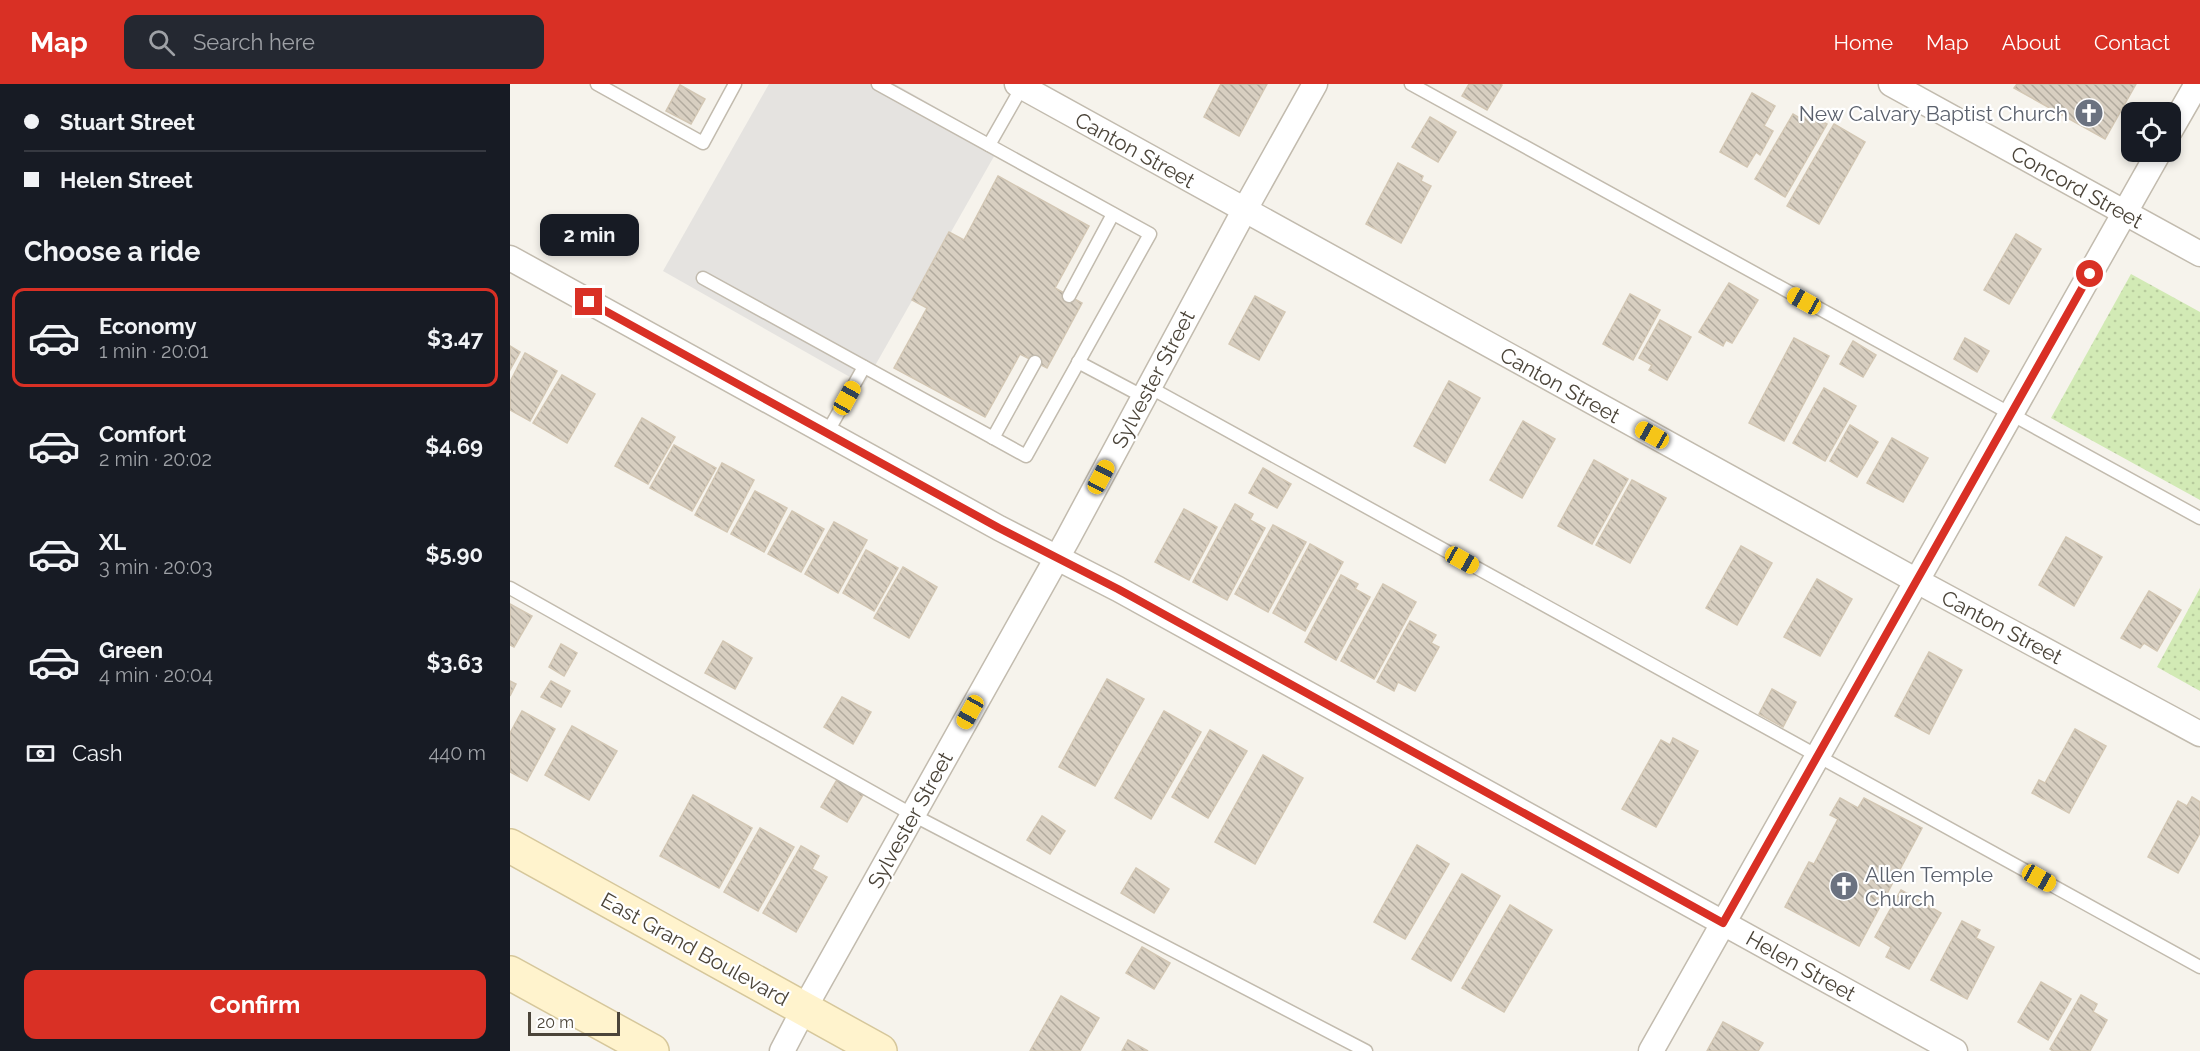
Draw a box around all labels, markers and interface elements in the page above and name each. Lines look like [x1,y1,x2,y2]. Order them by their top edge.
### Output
search box [124,15,544,69]
text: Map [30,26,88,59]
icon: search [145,26,178,59]
text: Search here [193,29,315,55]
text: Home [1834,30,1893,55]
text: Map [1926,30,1969,55]
text: About [2002,30,2061,55]
text: Contact [2094,30,2170,55]
church icon: New Calvary Baptist Church [2073,97,2105,129]
place label: New Calvary Baptist Church [1799,101,2068,126]
map controls [2121,102,2181,162]
button: locate [2121,102,2181,162]
street label: Canton Street [1071,107,1199,193]
text: Stuart Street [60,109,195,135]
street label: Concord Street [2007,140,2147,234]
text: Helen Street [60,167,193,193]
callout: 2 min [539,215,638,257]
text: 2 min [564,223,615,247]
text: Choose a ride [24,236,200,267]
route start [2076,260,2103,287]
car [1784,284,1824,318]
route end [575,288,602,315]
street label: Sylvester Street [1106,306,1200,452]
icon: car [27,311,81,365]
text: Economy [99,313,197,339]
text: $3.47 [427,325,483,351]
text: 1 min · 20:01 [99,339,208,363]
street label: Canton Street [1496,342,1624,428]
car [830,378,864,418]
car [1632,418,1672,452]
icon: car [27,419,81,473]
text: Comfort [99,421,186,447]
text: $4.69 [425,433,483,459]
text: 2 min · 20:02 [99,447,212,471]
car [1085,457,1117,497]
icon: car [27,527,81,581]
text: XL [99,529,126,555]
text: $5.90 [425,541,483,567]
car [1442,543,1482,577]
text: 3 min · 20:03 [99,555,213,579]
street label: Canton Street [1937,585,2067,669]
icon: car [27,635,81,689]
text: Green [99,637,163,663]
text: $3.63 [426,649,483,675]
text: 4 min · 20:04 [99,663,213,687]
car [953,692,987,732]
icon: cash [24,737,57,770]
text: Cash [72,740,123,766]
text: 440 m [428,741,486,765]
street label: Sylvester Street [862,747,958,893]
car [2019,861,2059,895]
place label: Allen Temple Church [1865,862,1993,911]
church icon: Allen Temple Church [1828,870,1860,902]
street label: East Grand Boulevard [597,887,793,1011]
street label: Helen Street [1742,926,1860,1006]
button: Confirm [24,970,486,1039]
scale bar [528,1009,620,1036]
text: 20 m [537,1013,574,1032]

